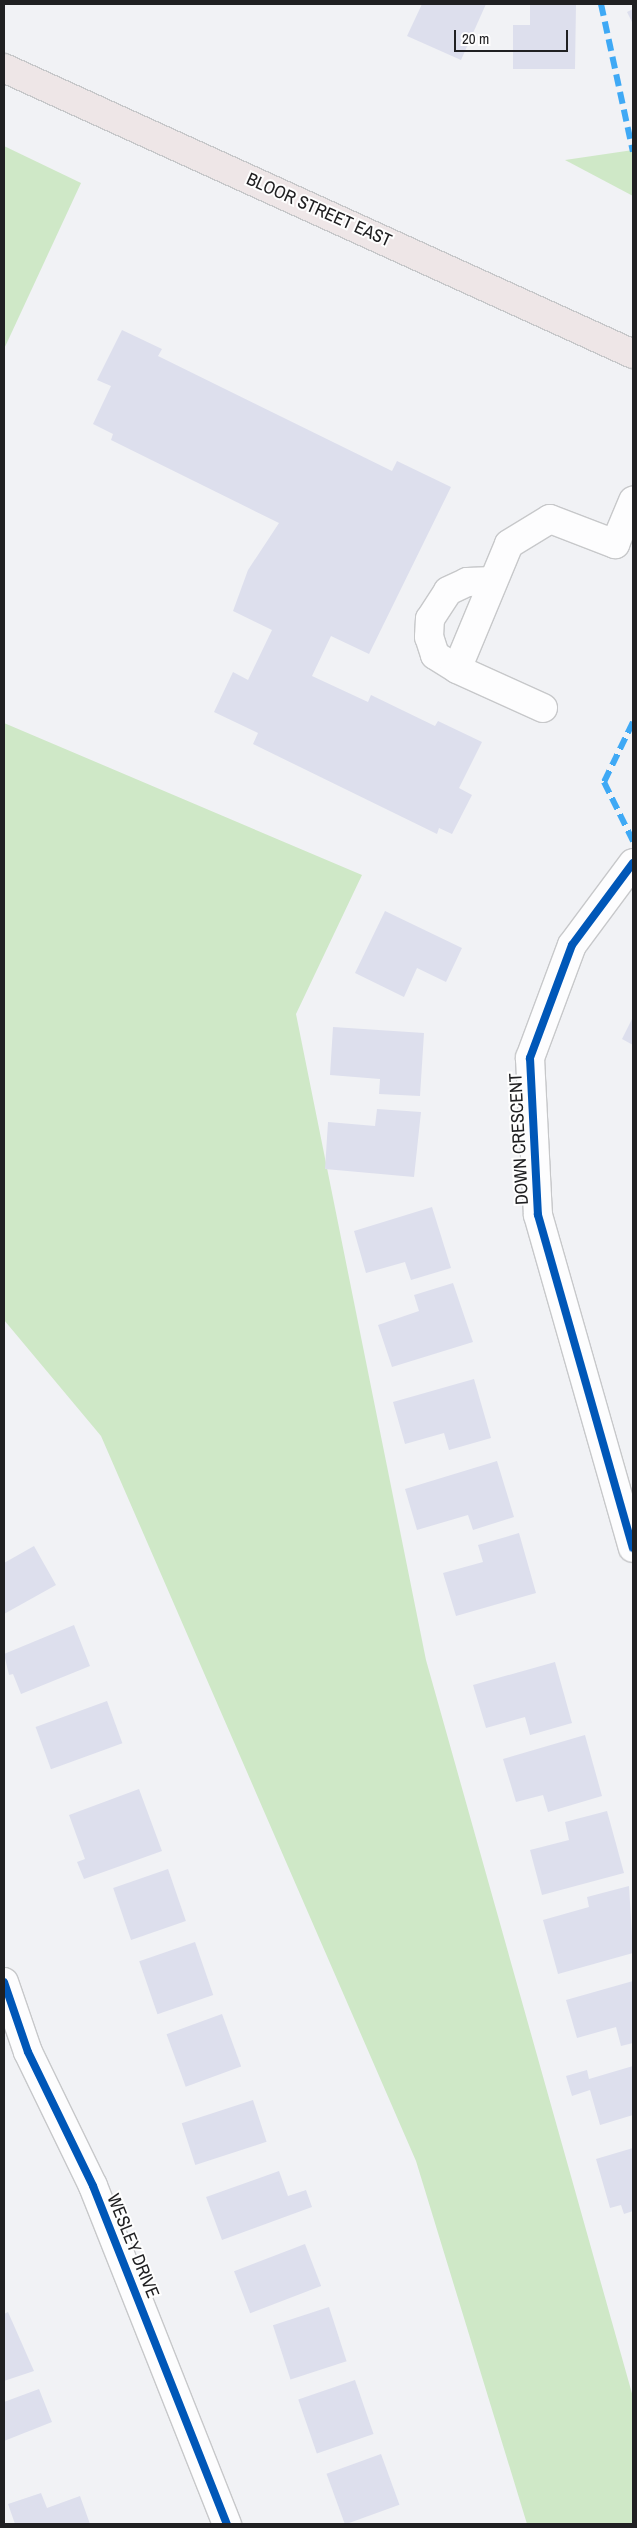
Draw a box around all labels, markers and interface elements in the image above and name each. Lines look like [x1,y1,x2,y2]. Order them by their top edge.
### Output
scale bar [457,20,571,52]
text: 20 m [462,28,489,49]
street label: BLOOR STREET EAST [243,168,395,252]
street label: DOWN CRESCENT [505,1073,533,1205]
street label: WESLEY DRIVE [102,2191,164,2301]

